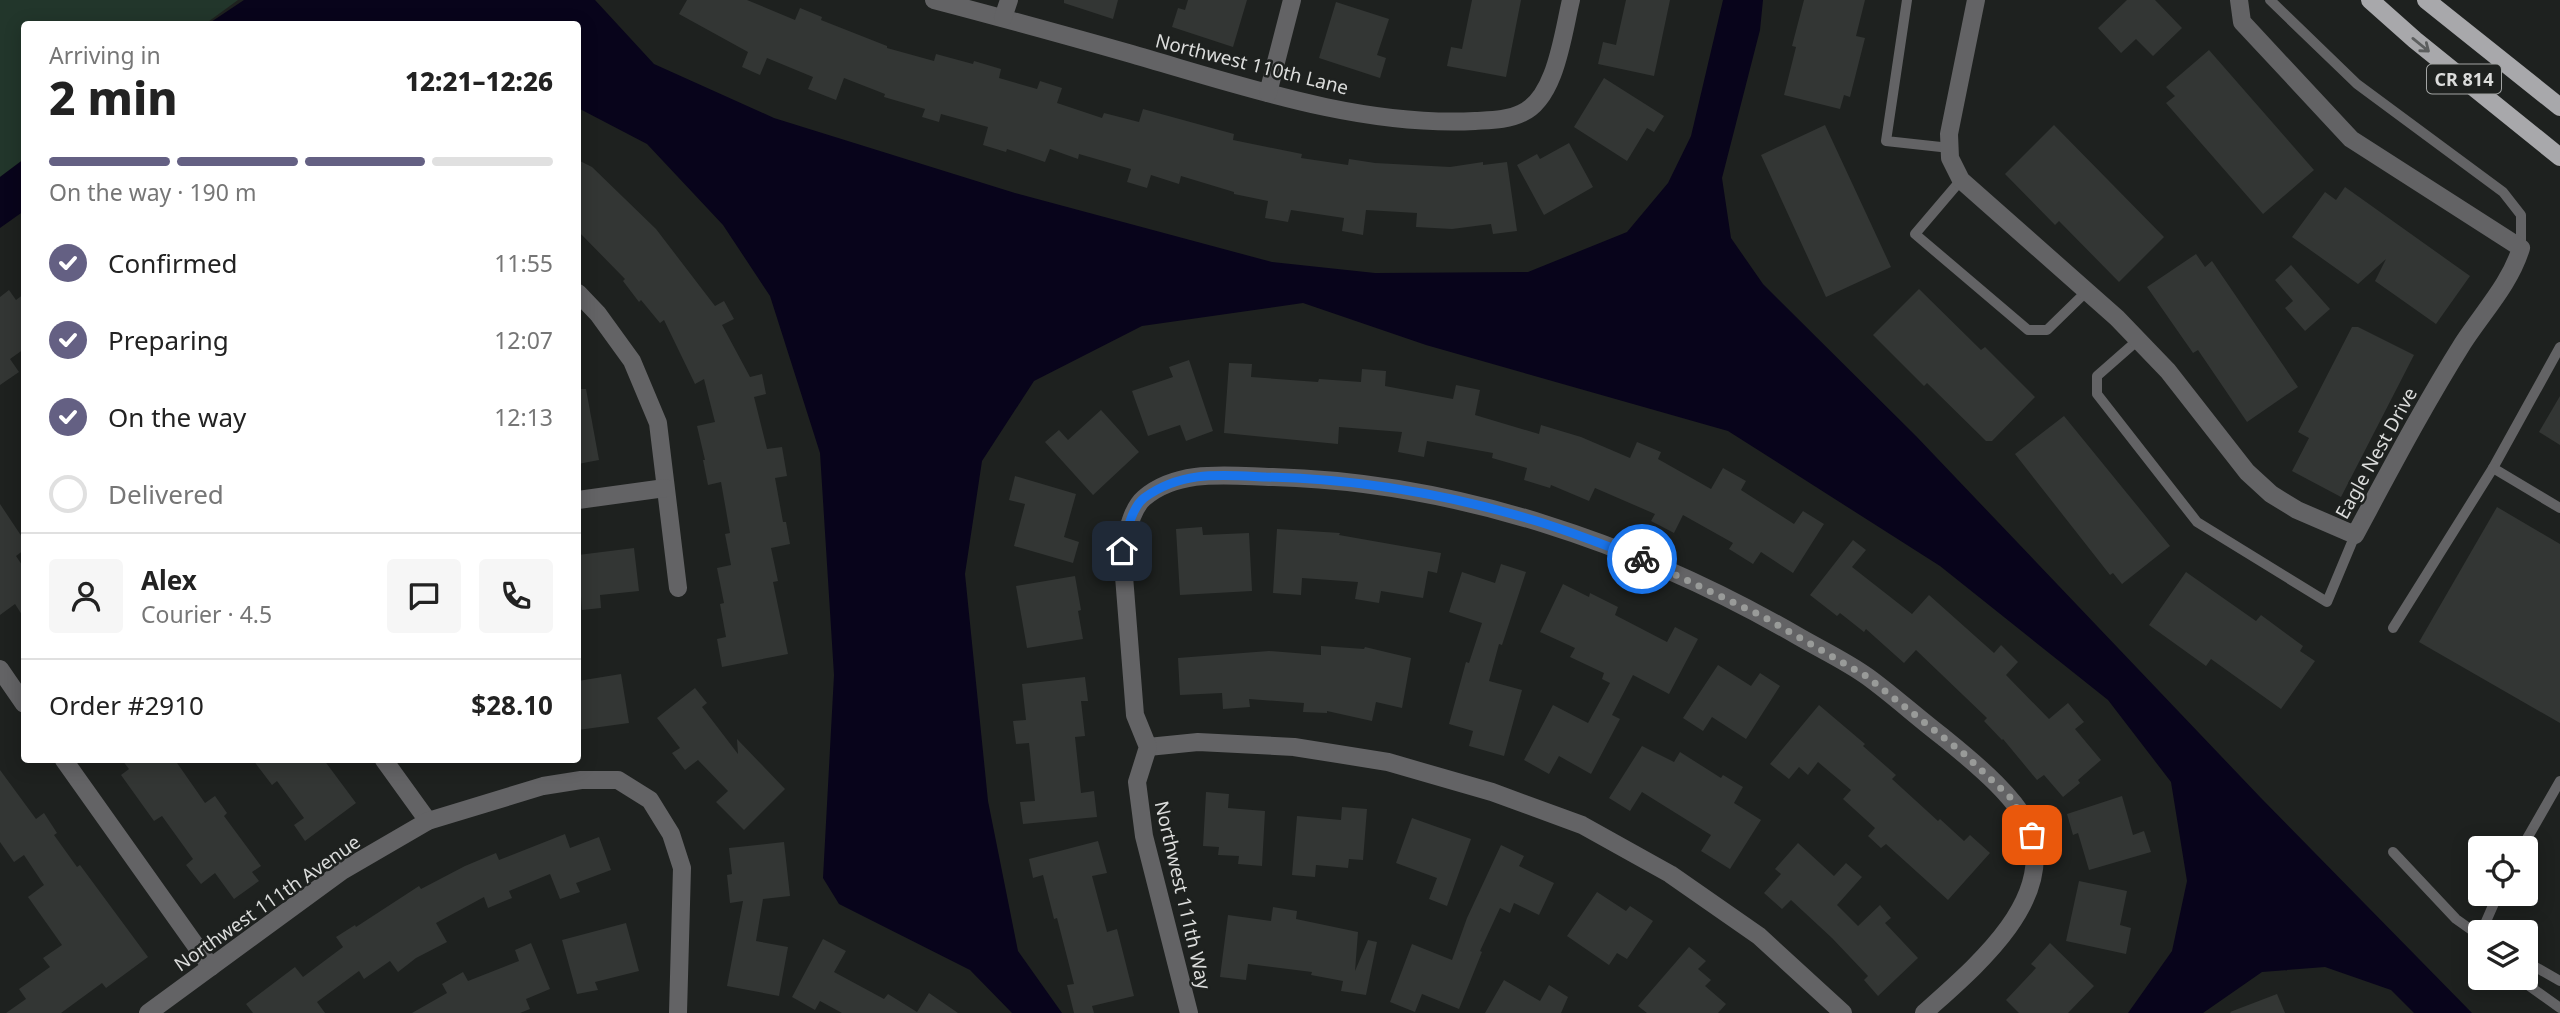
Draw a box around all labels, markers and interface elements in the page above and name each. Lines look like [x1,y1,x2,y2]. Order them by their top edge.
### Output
street label: Northwest 110th Lane [1153,27,1351,101]
one-way arrow [2412,37,2430,53]
text: Arriving in [49,39,161,71]
text: 12:21–12:26 [405,63,553,99]
road number: CR 814 [2427,64,2501,94]
text: 2 min [49,66,178,128]
text: On the way · 190 m [49,176,256,208]
icon: check [49,244,87,282]
text: Confirmed [108,245,238,281]
text: 11:55 [494,247,553,279]
icon: check [49,321,87,359]
text: Preparing [108,322,229,358]
text: 12:07 [494,324,553,356]
street label: Eagle Nest Drive [2329,383,2423,523]
icon: check [49,398,87,436]
text: On the way [108,399,246,435]
text: 12:13 [494,401,553,433]
text: Delivered [108,476,224,512]
pin [1092,521,1152,581]
courier [1607,524,1677,594]
icon: home [1103,532,1141,570]
icon: bike [1623,540,1661,578]
button: person [49,559,123,633]
button: chat [387,559,461,633]
button: phone [479,559,553,633]
text: Alex [141,562,197,598]
text: Courier · 4.5 [141,598,272,630]
text: Order #2910 [49,687,204,723]
text: $28.10 [471,687,553,723]
street label: Northwest 111th Way [1149,798,1217,992]
pin [2002,805,2062,865]
icon: bag [2013,816,2051,854]
street label: Northwest 111th Avenue [169,829,365,977]
map controls [2468,836,2538,990]
button: locate [2468,836,2538,906]
button: layers [2468,920,2538,990]

